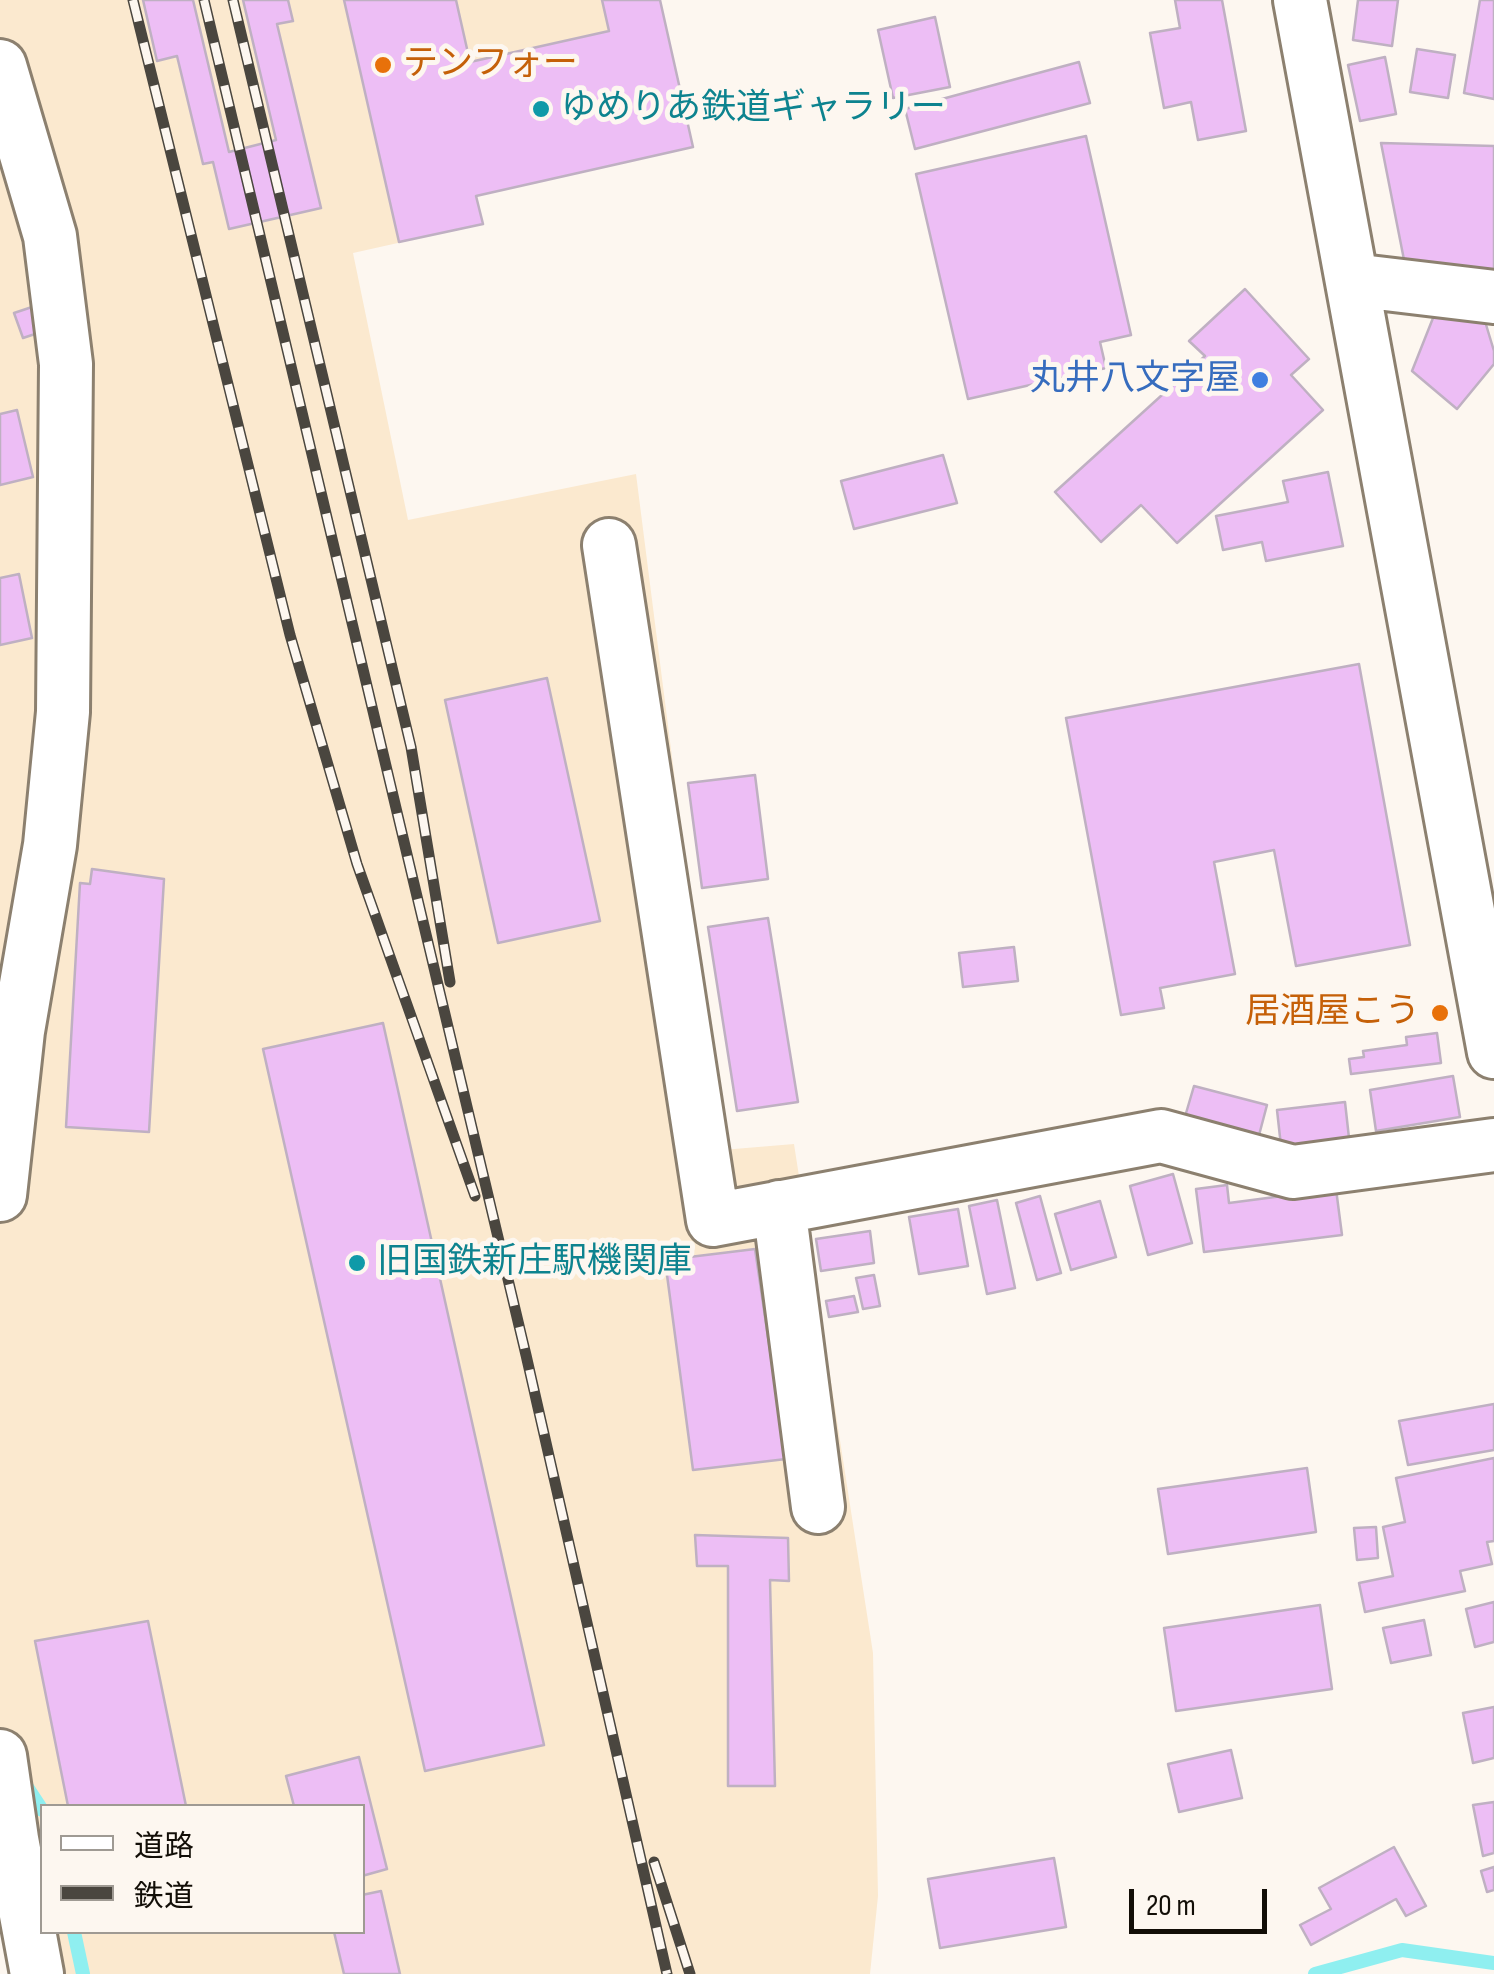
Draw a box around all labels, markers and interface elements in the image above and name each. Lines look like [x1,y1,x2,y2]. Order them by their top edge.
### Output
place label: テンフォー [403,44,578,86]
marker: テンフォー [372,54,394,76]
place label: ゆめりあ鉄道ギャラリー [561,88,946,130]
marker: ゆめりあ鉄道ギャラリー [530,98,552,120]
place label: 丸井八文字屋 [1030,359,1240,401]
marker: 丸井八文字屋 [1249,369,1271,391]
place label: 居酒屋こう [1245,992,1420,1034]
marker: 居酒屋こう [1429,1002,1451,1024]
place label: 旧国鉄新庄駅機関庫 [377,1242,692,1284]
marker: 旧国鉄新庄駅機関庫 [346,1252,368,1274]
legend [40,1804,365,1934]
text: 道路 [134,1829,194,1865]
scale bar [1134,1869,1272,1931]
text: 鉄道 [134,1879,194,1915]
text: 20 m [1146,1888,1196,1924]

